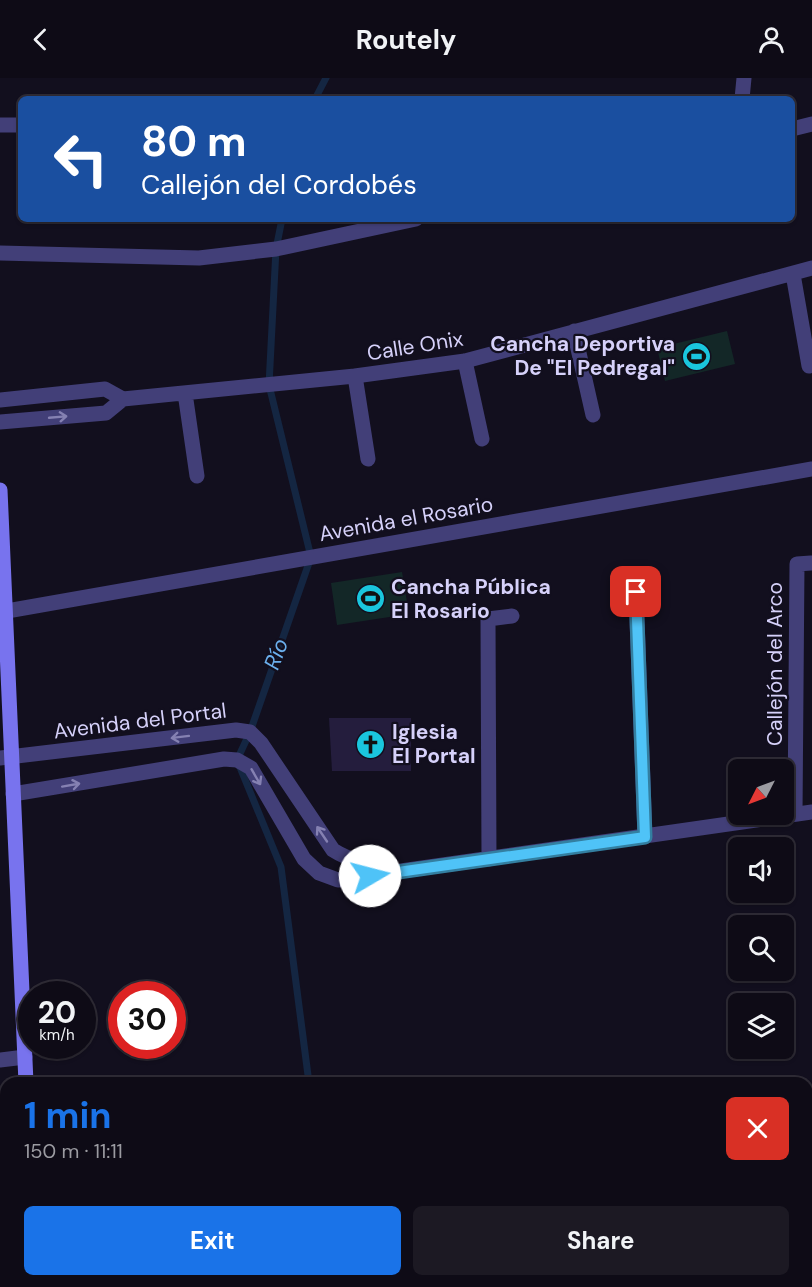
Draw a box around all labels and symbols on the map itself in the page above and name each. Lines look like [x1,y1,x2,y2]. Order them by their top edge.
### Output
street label: Calle Onix [365,325,465,367]
place label: Cancha Deportiva De "El Pedregal" [490,330,675,382]
sports icon: Cancha Deportiva De "El Pedregal" [680,340,712,372]
one-way arrow [48,411,68,422]
street label: Avenida el Rosario [317,490,495,548]
pin [610,566,661,617]
place label: Cancha Pública El Rosario [391,573,551,625]
street label: Callejón del Arco [761,582,789,746]
sports icon: Cancha Pública El Rosario [354,583,386,615]
water label: Río [257,634,295,674]
street label: Avenida del Portal [52,696,228,746]
place label: Iglesia El Portal [392,718,476,770]
church icon: Iglesia El Portal [355,728,387,760]
one-way arrow [171,732,191,743]
north arrow [728,759,794,825]
one-way arrow [251,768,263,785]
one-way arrow [61,779,80,790]
one-way arrow [316,826,328,842]
position arrow [338,844,402,908]
speed limit sign: 30 [108,981,186,1059]

